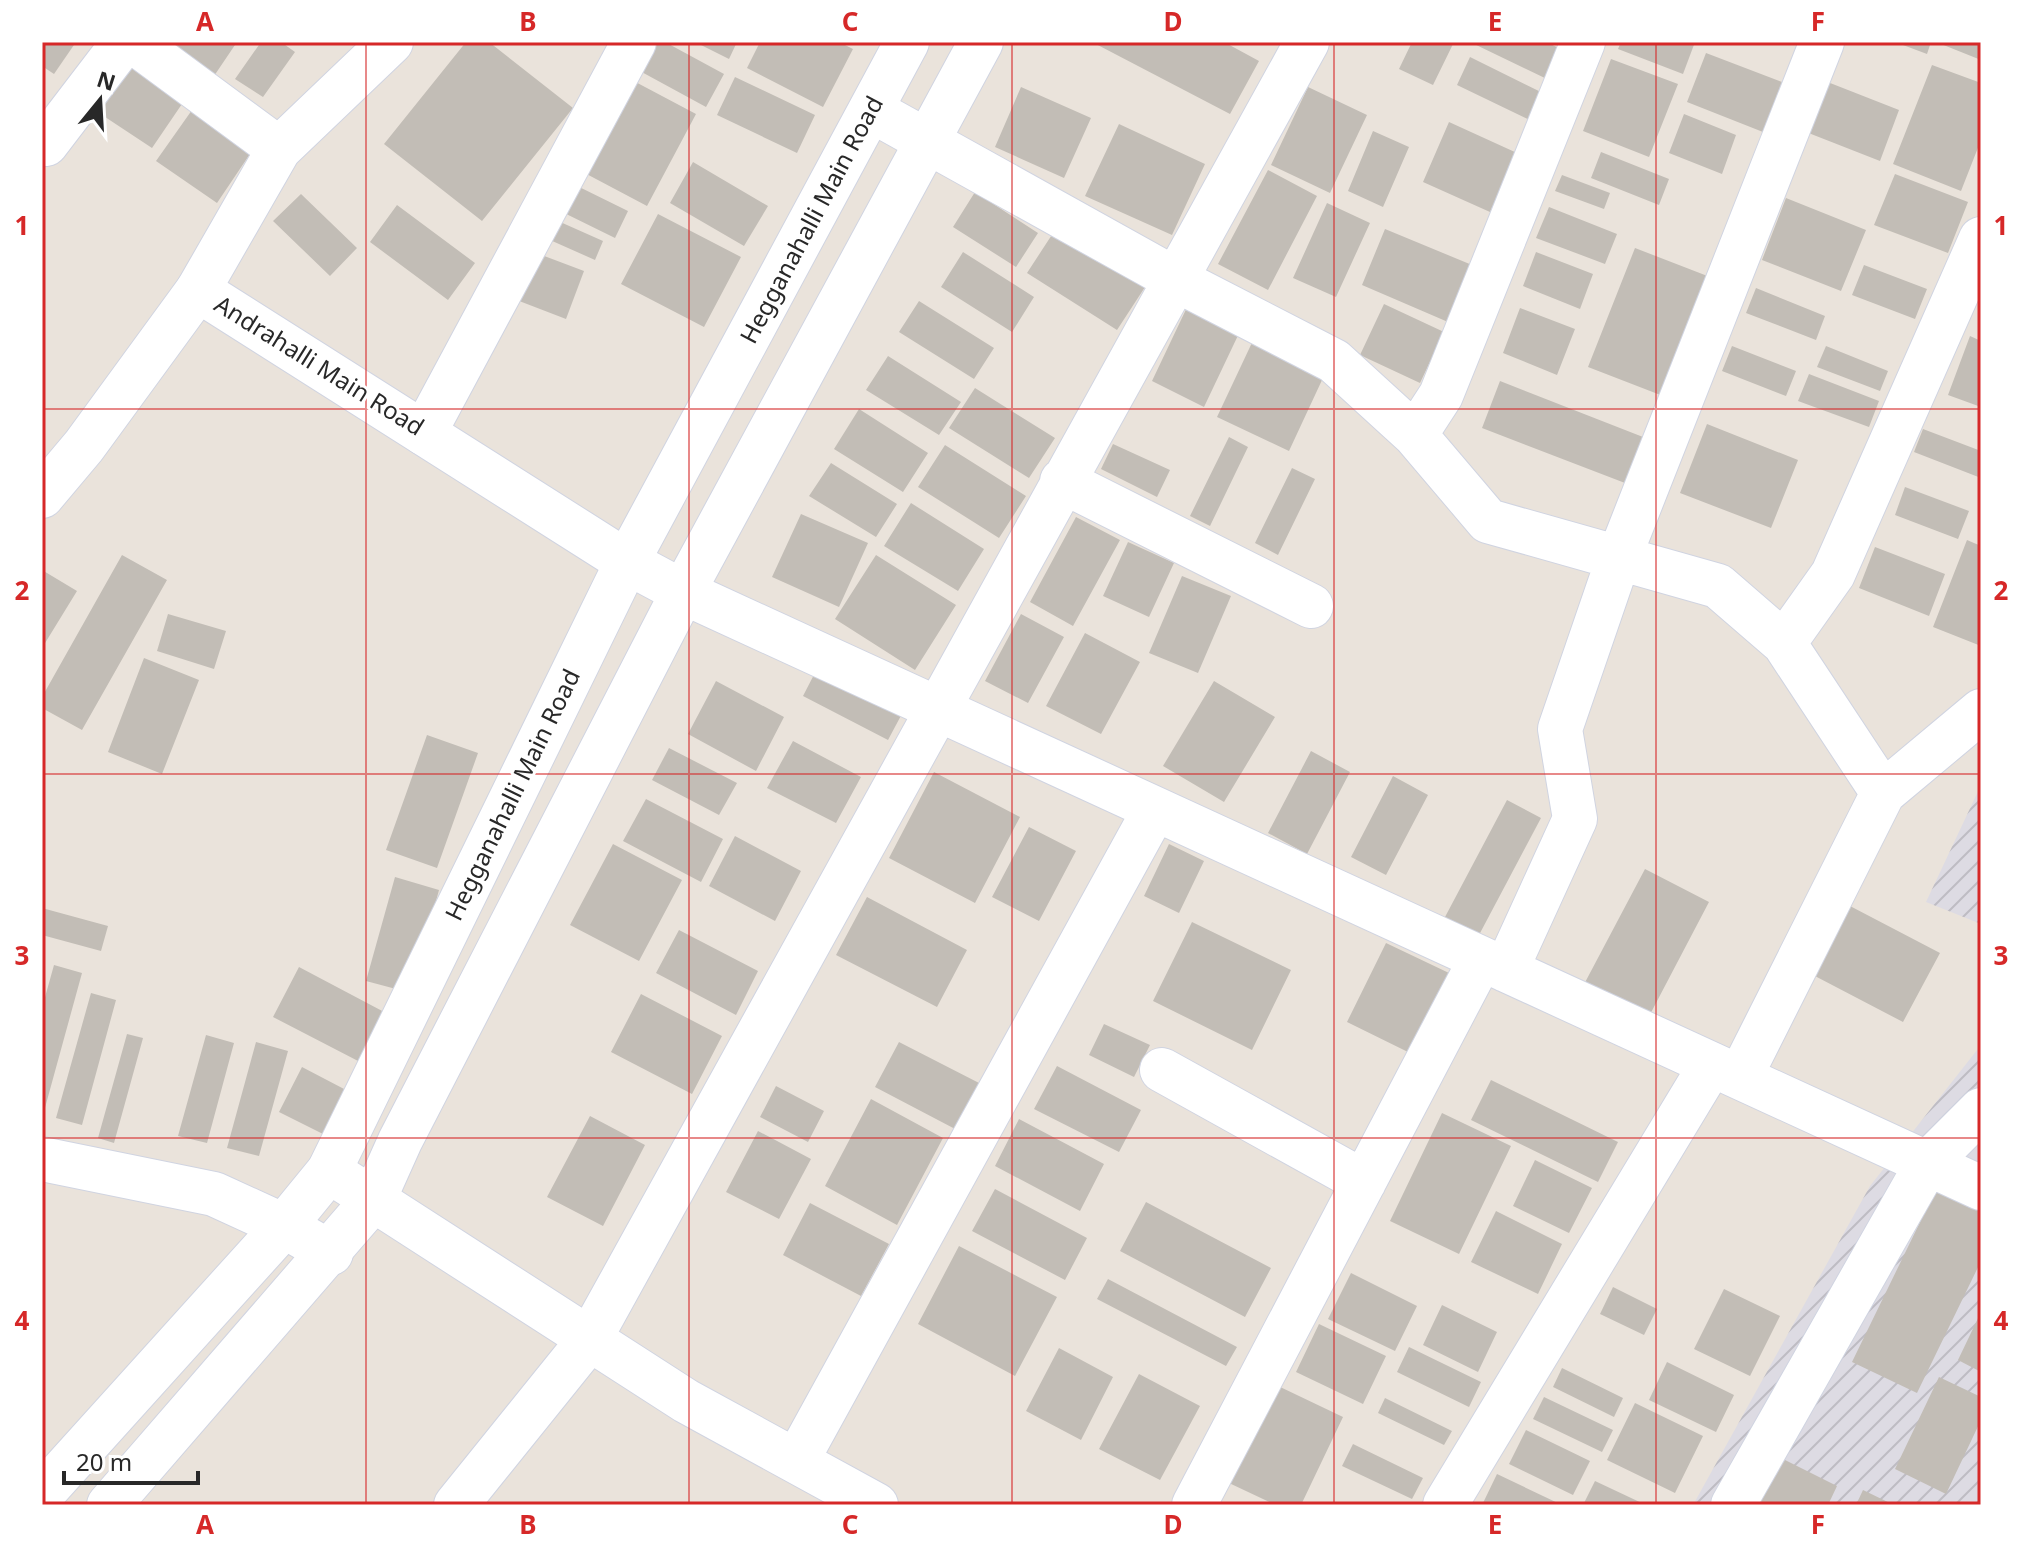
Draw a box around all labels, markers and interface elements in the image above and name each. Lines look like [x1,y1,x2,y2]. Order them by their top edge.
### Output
text: A [196,3,214,39]
text: B [519,3,537,39]
text: C [842,3,858,39]
text: D [1163,3,1183,39]
text: E [1488,3,1502,39]
text: F [1811,3,1825,39]
north arrow [60,60,140,140]
text: N [93,63,120,97]
street label: Hegganahalli Main Road [731,90,890,349]
text: 1 [15,207,29,243]
text: 1 [1994,207,2008,243]
street label: Andrahalli Main Road [209,287,431,443]
text: 2 [15,572,30,608]
text: 2 [1994,572,2009,608]
street label: Hegganahalli Main Road [436,663,587,926]
text: 3 [15,937,29,973]
text: 3 [1994,937,2008,973]
text: 4 [15,1302,30,1338]
text: 4 [1994,1302,2009,1338]
scale bar [64,1435,198,1485]
text: 20 m [76,1445,132,1478]
text: A [196,1506,214,1542]
text: B [519,1506,537,1542]
text: C [842,1506,858,1542]
text: D [1163,1506,1183,1542]
text: E [1488,1506,1502,1542]
text: F [1811,1506,1825,1542]

